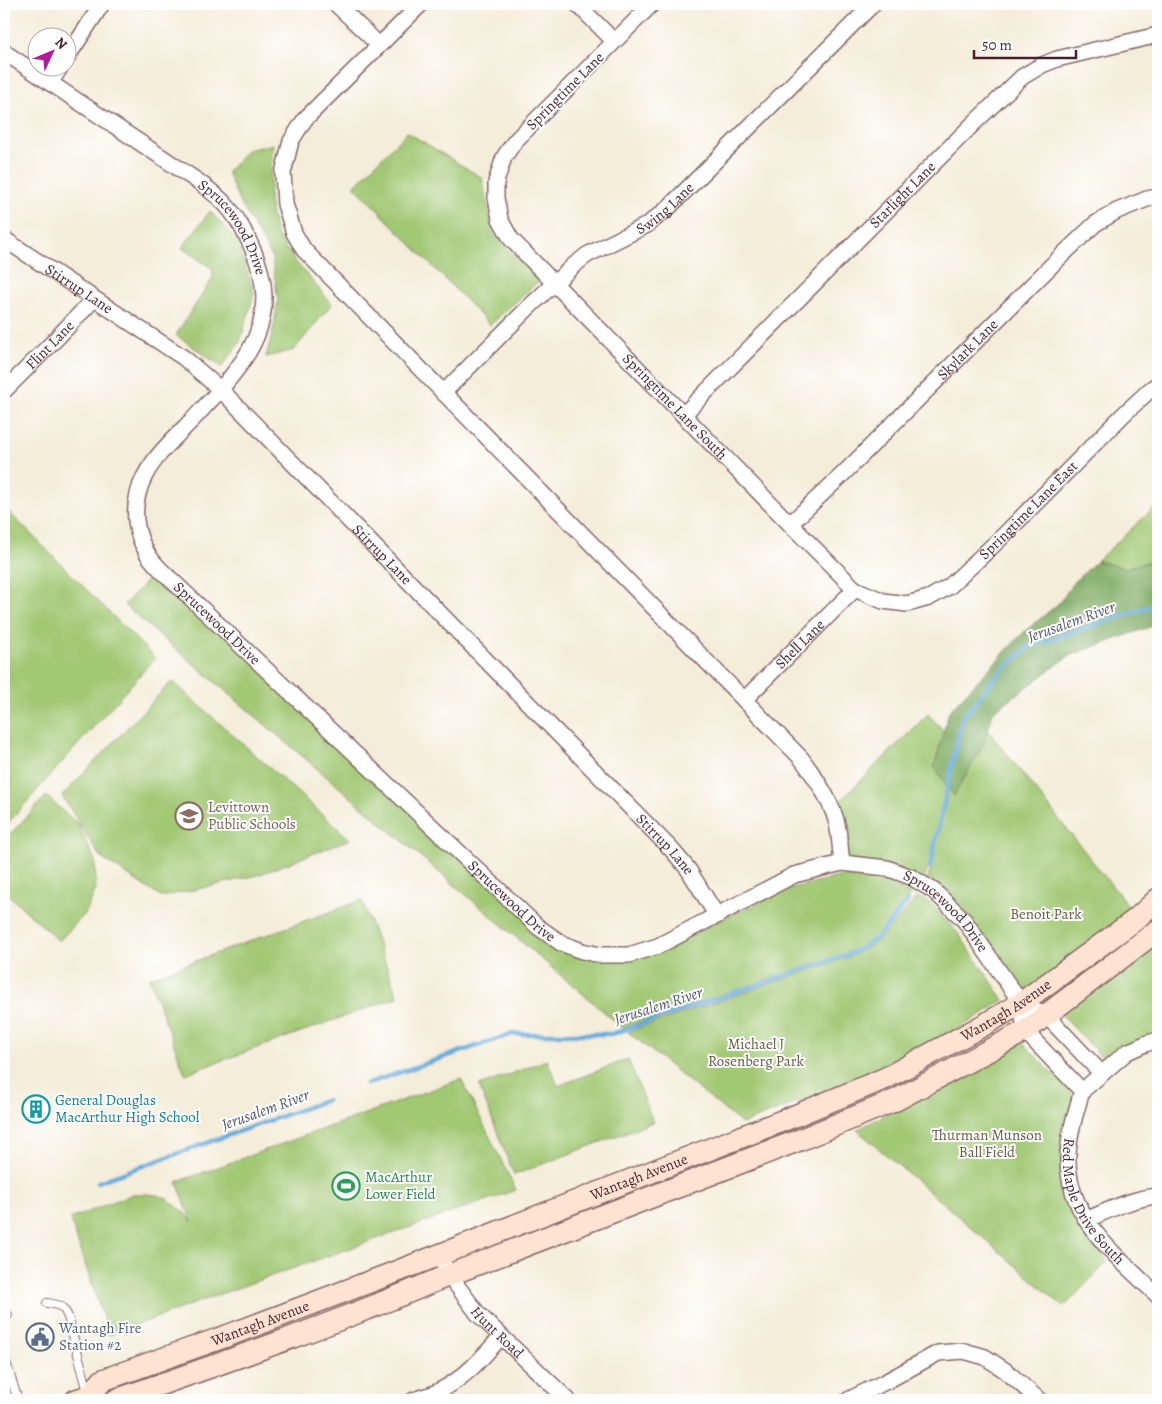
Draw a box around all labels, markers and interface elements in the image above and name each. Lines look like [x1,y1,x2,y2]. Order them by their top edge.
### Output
north arrow [28,28,78,78]
scale bar [974,28,1077,60]
text: N [51,33,71,54]
text: 50 m [982,35,1012,55]
street label: Springtime Lane [522,48,608,134]
street label: Starlight Lane [865,157,940,232]
street label: Sprucewood Drive [194,175,271,277]
street label: Swing Lane [633,178,698,239]
street label: Stirrup Lane [41,259,117,318]
street label: Skylark Lane [933,314,1003,384]
street label: Flint Lane [21,316,79,374]
street label: Springtime Lane South [618,349,732,464]
street label: Springtime Lane East [974,456,1082,564]
street label: Stirrup Lane [348,520,417,589]
street label: Sprucewood Drive [169,577,265,669]
water label: Jerusalem River [1024,596,1119,648]
street label: Shell Lane [771,615,829,673]
place label: Levittown Public Schools [208,797,296,834]
school or university icon: Levittown Public Schools [174,801,204,831]
street label: Stirrup Lane [632,809,699,879]
street label: Sprucewood Drive [463,856,560,946]
street label: Sprucewood Drive [900,865,993,956]
park label: Benoit Park [1010,904,1082,924]
street label: Wantagh Avenue [956,974,1055,1046]
water label: Jerusalem River [610,981,706,1031]
park label: Michael J Rosenberg Park [708,1034,804,1071]
water label: Jerusalem River [218,1084,313,1136]
place label: General Douglas MacArthur High School [55,1090,200,1127]
building icon: General Douglas MacArthur High School [21,1094,51,1124]
park label: Thurman Munson Ball Field [932,1125,1042,1162]
street label: Red Maple Drive South [1058,1137,1129,1269]
street label: Wantagh Avenue [586,1149,691,1205]
place label: MacArthur Lower Field [365,1167,437,1204]
sports icon: MacArthur Lower Field [331,1171,361,1201]
street label: Wantagh Avenue [208,1296,312,1351]
street label: Hunt Road [466,1302,529,1363]
place label: Wantagh Fire Station #2 [58,1318,142,1355]
public building icon: Wantagh Fire Station #2 [25,1322,55,1352]

